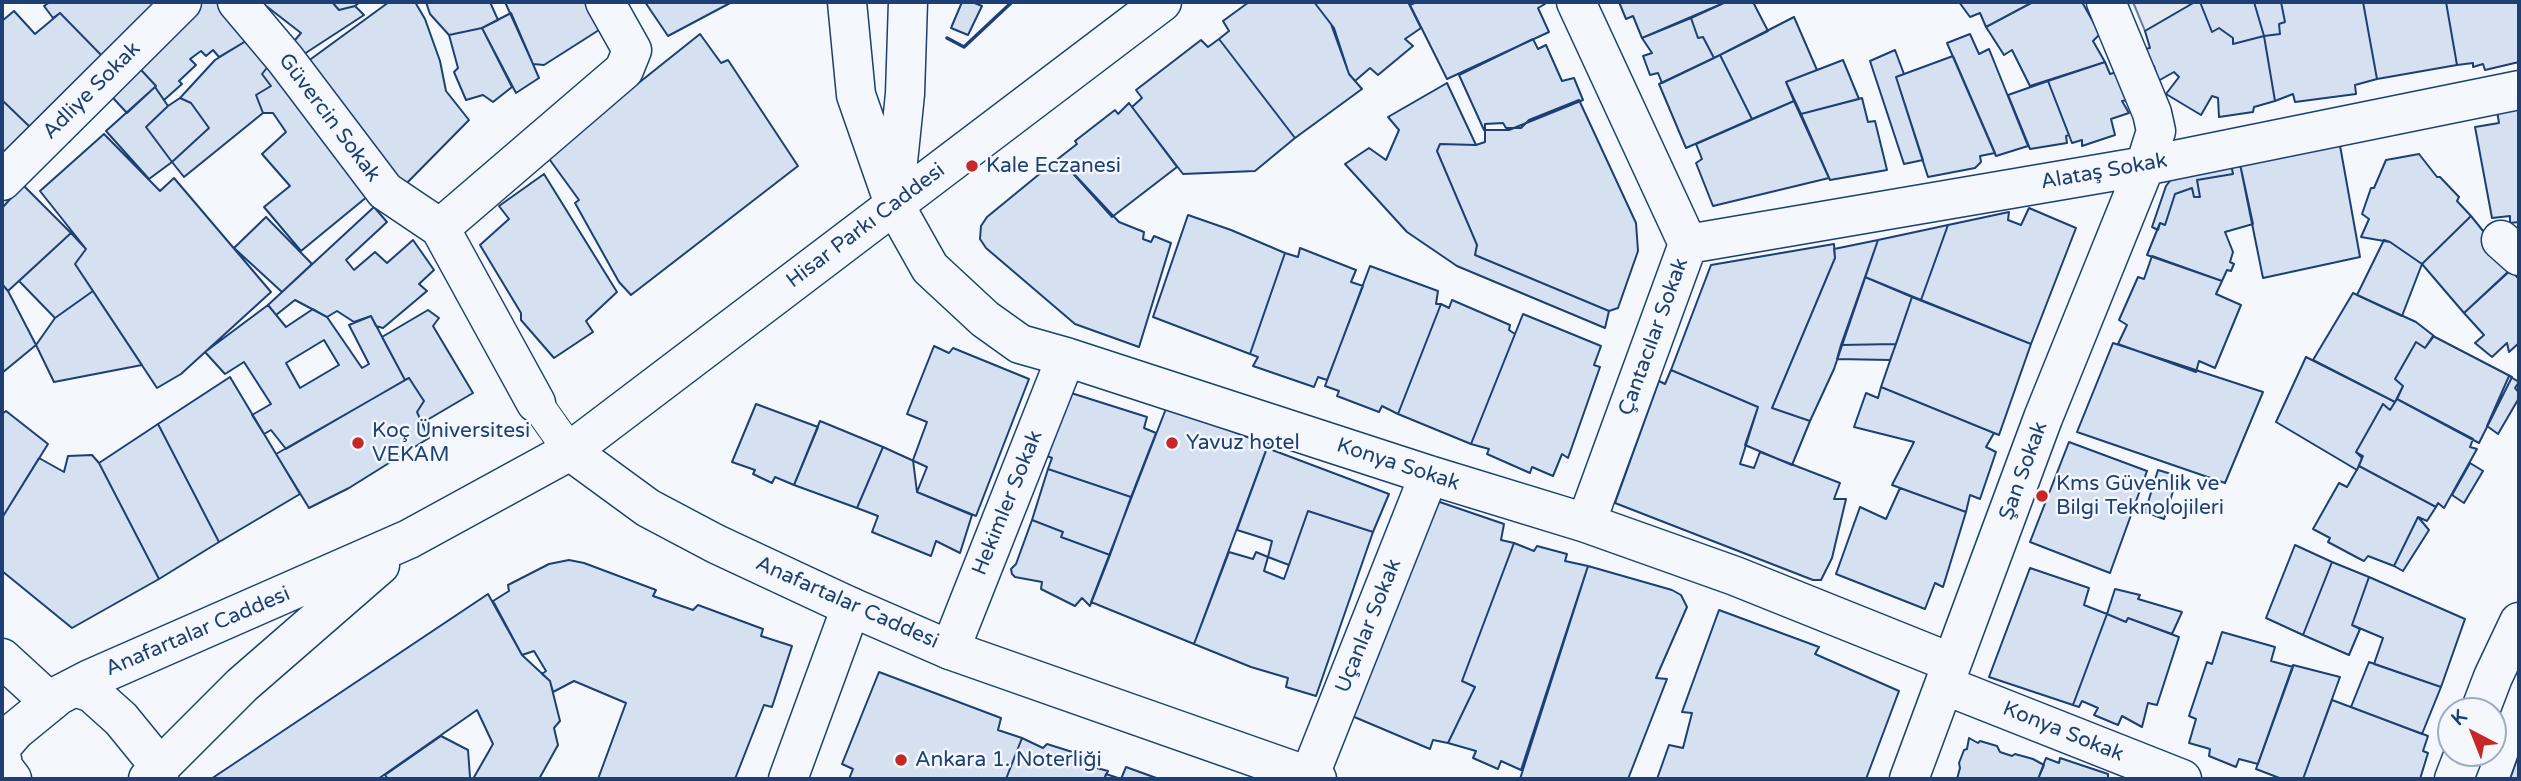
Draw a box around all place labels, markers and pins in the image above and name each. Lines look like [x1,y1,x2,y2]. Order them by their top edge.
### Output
place label: Kale Eczanesi [986,153,1121,179]
marker: Kale Eczanesi [964,158,980,174]
place label: Koç Üniversitesi VEKAM [372,418,530,468]
place label: Yavuz hotel [1186,430,1300,456]
marker: Koç Üniversitesi VEKAM [350,435,366,451]
marker: Yavuz hotel [1164,435,1180,451]
place label: Kms Güvenlik ve Bilgi Teknolojileri [2056,471,2224,521]
marker: Kms Güvenlik ve Bilgi Teknolojileri [2034,488,2050,504]
place label: Ankara 1. Noterliği [915,747,1102,773]
marker: Ankara 1. Noterliği [893,752,909,768]

